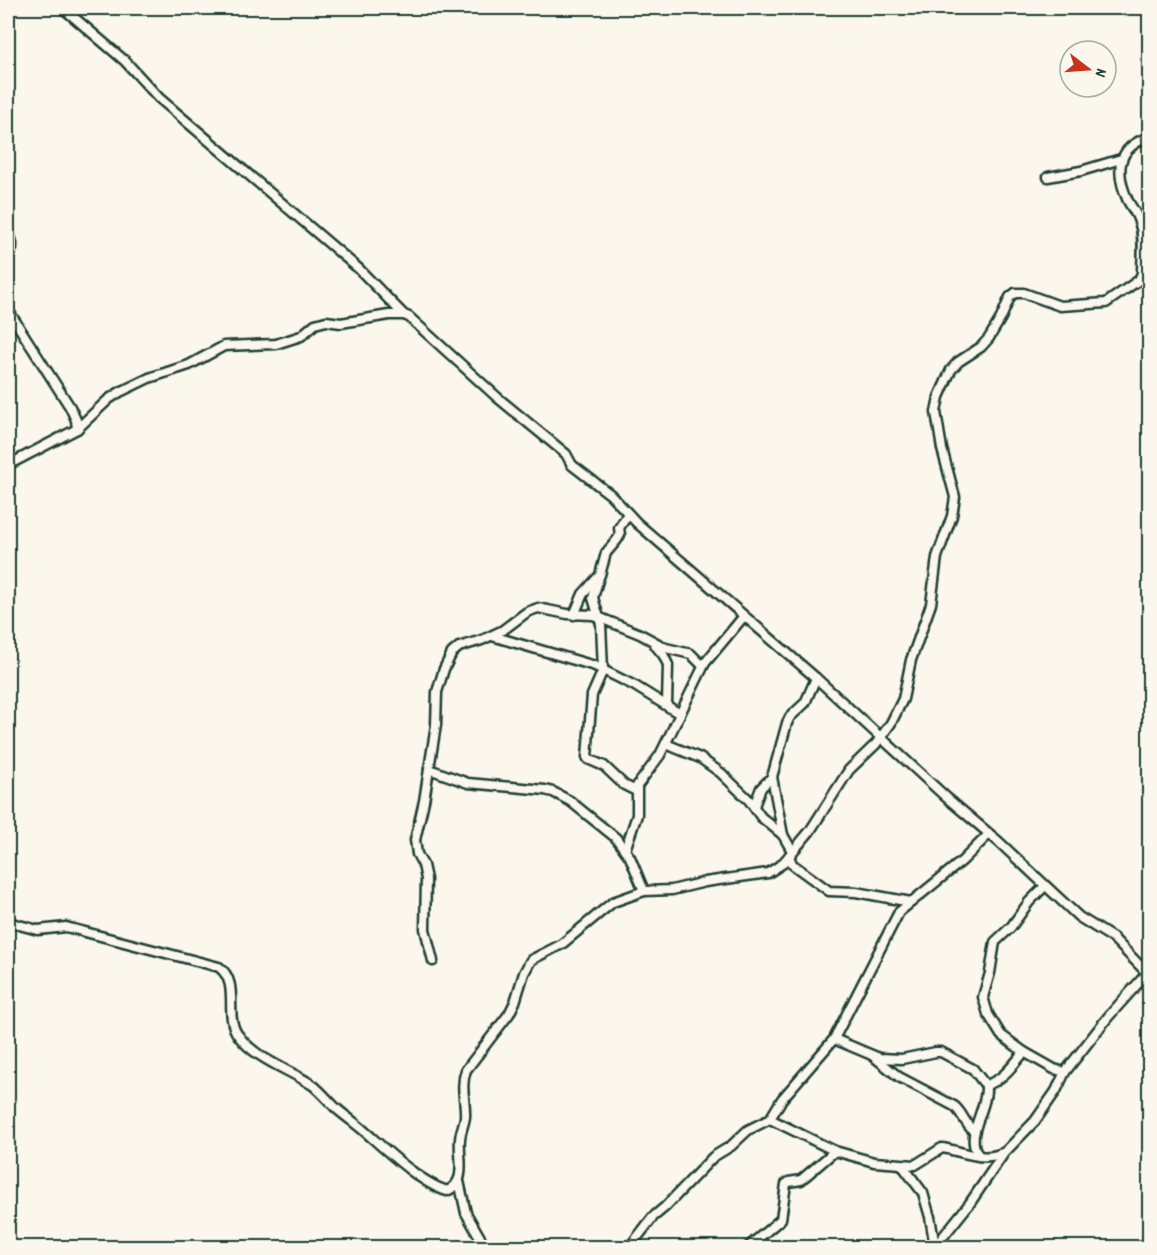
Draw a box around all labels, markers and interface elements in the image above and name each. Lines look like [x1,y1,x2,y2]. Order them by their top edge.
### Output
north arrow [1058,39,1118,99]
text: N [1088,66,1112,80]

